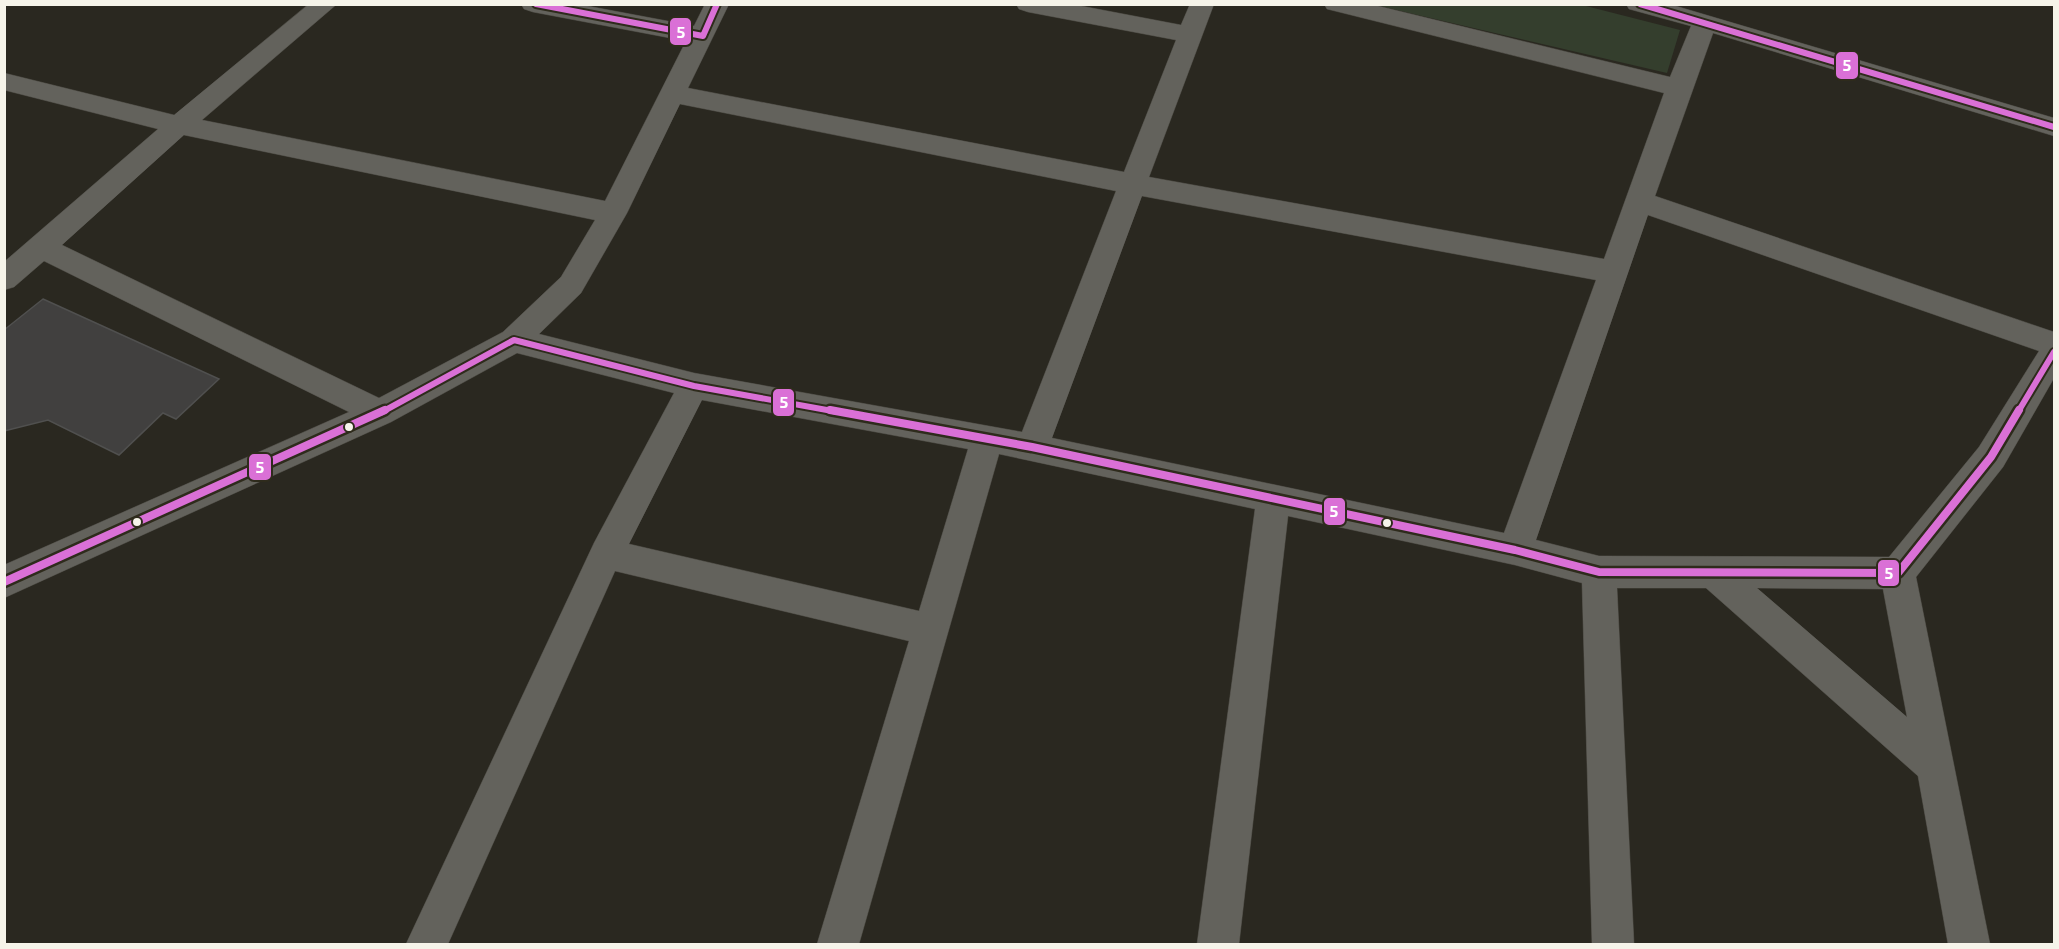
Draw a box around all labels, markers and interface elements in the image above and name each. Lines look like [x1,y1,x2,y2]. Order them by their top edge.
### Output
line badge: 5 [669,17,692,46]
text: 5 [677,22,686,41]
line badge: 5 [1835,51,1859,80]
text: 5 [1843,55,1852,74]
line badge: 5 [772,388,795,417]
text: 5 [780,392,789,411]
unlabelled marker [343,421,355,433]
line badge: 5 [248,453,272,481]
text: 5 [256,457,265,476]
line badge: 5 [1323,497,1346,526]
text: 5 [1330,501,1339,520]
unlabelled marker [131,516,143,528]
unlabelled marker [1381,517,1393,529]
line badge: 5 [1877,559,1900,587]
text: 5 [1885,563,1894,582]

